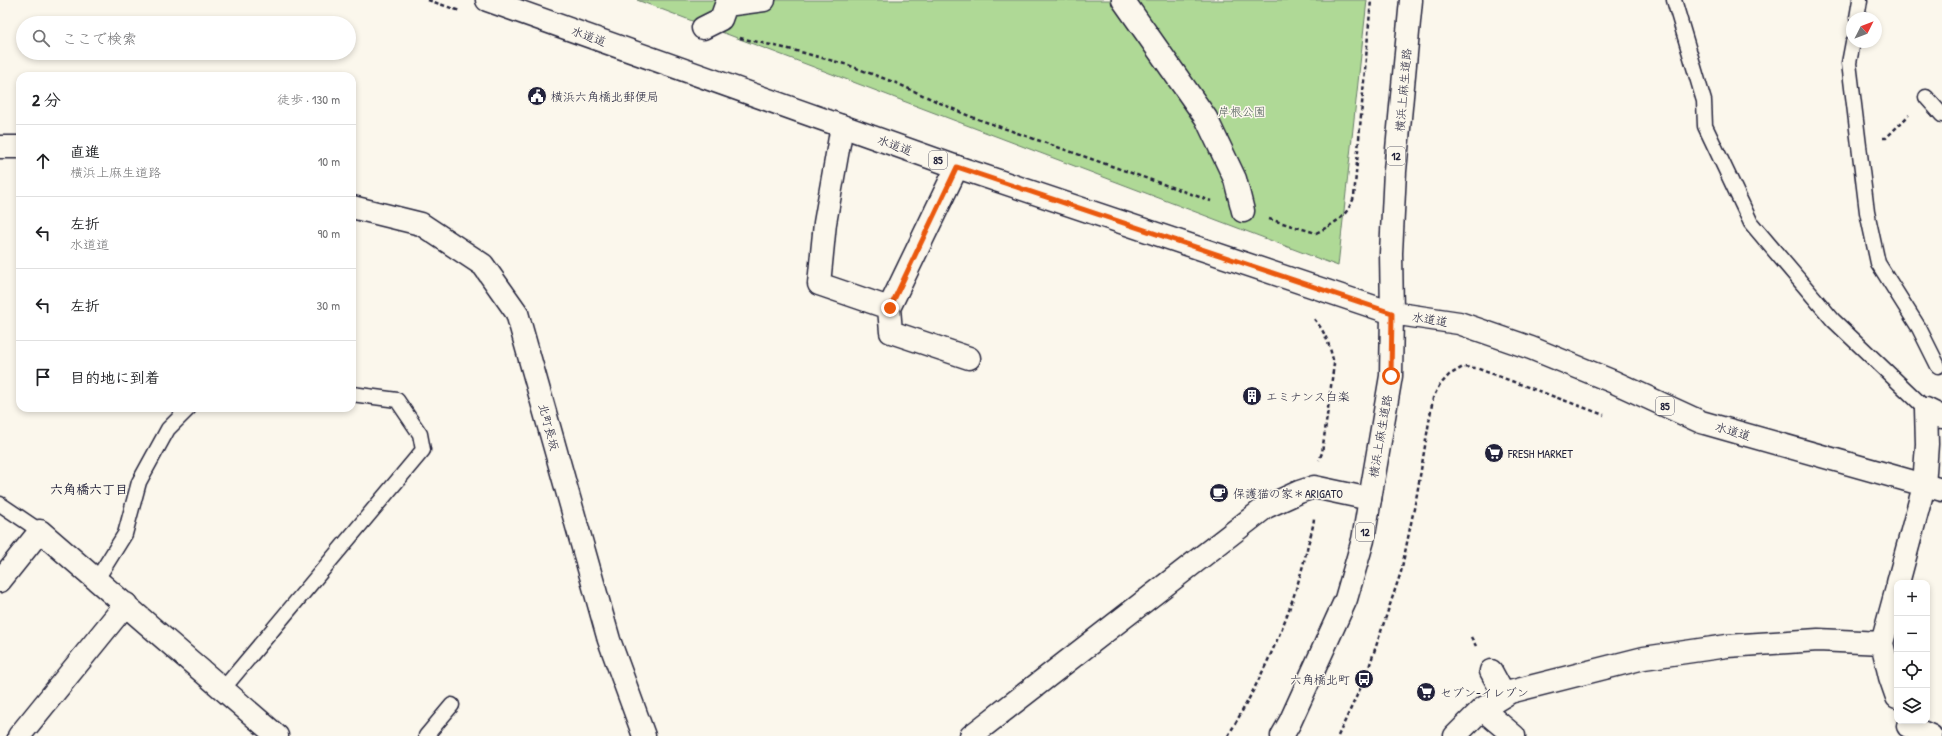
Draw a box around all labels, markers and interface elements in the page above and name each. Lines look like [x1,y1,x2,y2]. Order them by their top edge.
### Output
north arrow [1846,12,1882,48]
search box [16,16,356,60]
street label: 水道道 [569,22,609,50]
icon: search [30,27,52,49]
text: ここで検索 [62,28,137,49]
street label: 横浜上麻生道路 [1391,47,1415,133]
public building icon: 横浜六角橋北郵便局 [526,85,548,107]
text: 2 分 [32,88,61,111]
place label: 横浜六角橋北郵便局 [551,88,659,105]
text: 徒歩 · 130 m [277,90,340,108]
park label: 岸根公園 [1218,103,1266,120]
street label: 水道道 [875,131,915,159]
text: 直進 [70,141,100,162]
road number: 12 [1387,147,1405,165]
icon: ahead [32,150,54,172]
road number: 85 [929,151,947,169]
text: 10 m [318,152,340,170]
text: 横浜上麻生道路 [70,163,161,181]
text: 左折 [70,213,100,234]
icon: left [32,222,54,244]
text: 90 m [318,224,340,242]
text: 水道道 [70,235,109,253]
icon: left [32,294,54,316]
text: 左折 [70,295,100,316]
text: 30 m [317,296,340,314]
route end [881,299,899,317]
street label: 水道道 [1411,308,1449,330]
icon: arrive [32,366,54,388]
text: 目的地に到着 [70,367,160,388]
route start [1382,367,1400,385]
building icon: エミナンス白楽 [1241,385,1263,407]
place label: エミナンス白楽 [1266,388,1350,405]
street label: 横浜上麻生道路 [1364,393,1396,479]
road number: 85 [1656,397,1674,415]
street label: 北町長坂 [535,402,563,452]
street label: 水道道 [1713,418,1753,444]
supermarket icon: FRESH MARKET [1483,442,1505,464]
place label: FRESH MARKET [1507,445,1573,462]
district label: 六角橋六丁目 [50,480,128,498]
cafe icon: 保護猫の家＊ARIGATO [1208,482,1230,504]
place label: 保護猫の家＊ARIGATO [1233,485,1343,502]
road number: 12 [1356,523,1374,541]
map controls [1894,580,1930,724]
button: + [1894,580,1930,616]
button: − [1894,616,1930,652]
button: locate [1894,652,1930,688]
bus stop icon: 六角橋北町 [1353,668,1375,690]
place label: 六角橋北町 [1290,671,1350,688]
supermarket icon: セブン-イレブン [1415,681,1437,703]
place label: セブン-イレブン [1440,684,1529,701]
button: layers [1894,688,1930,724]

